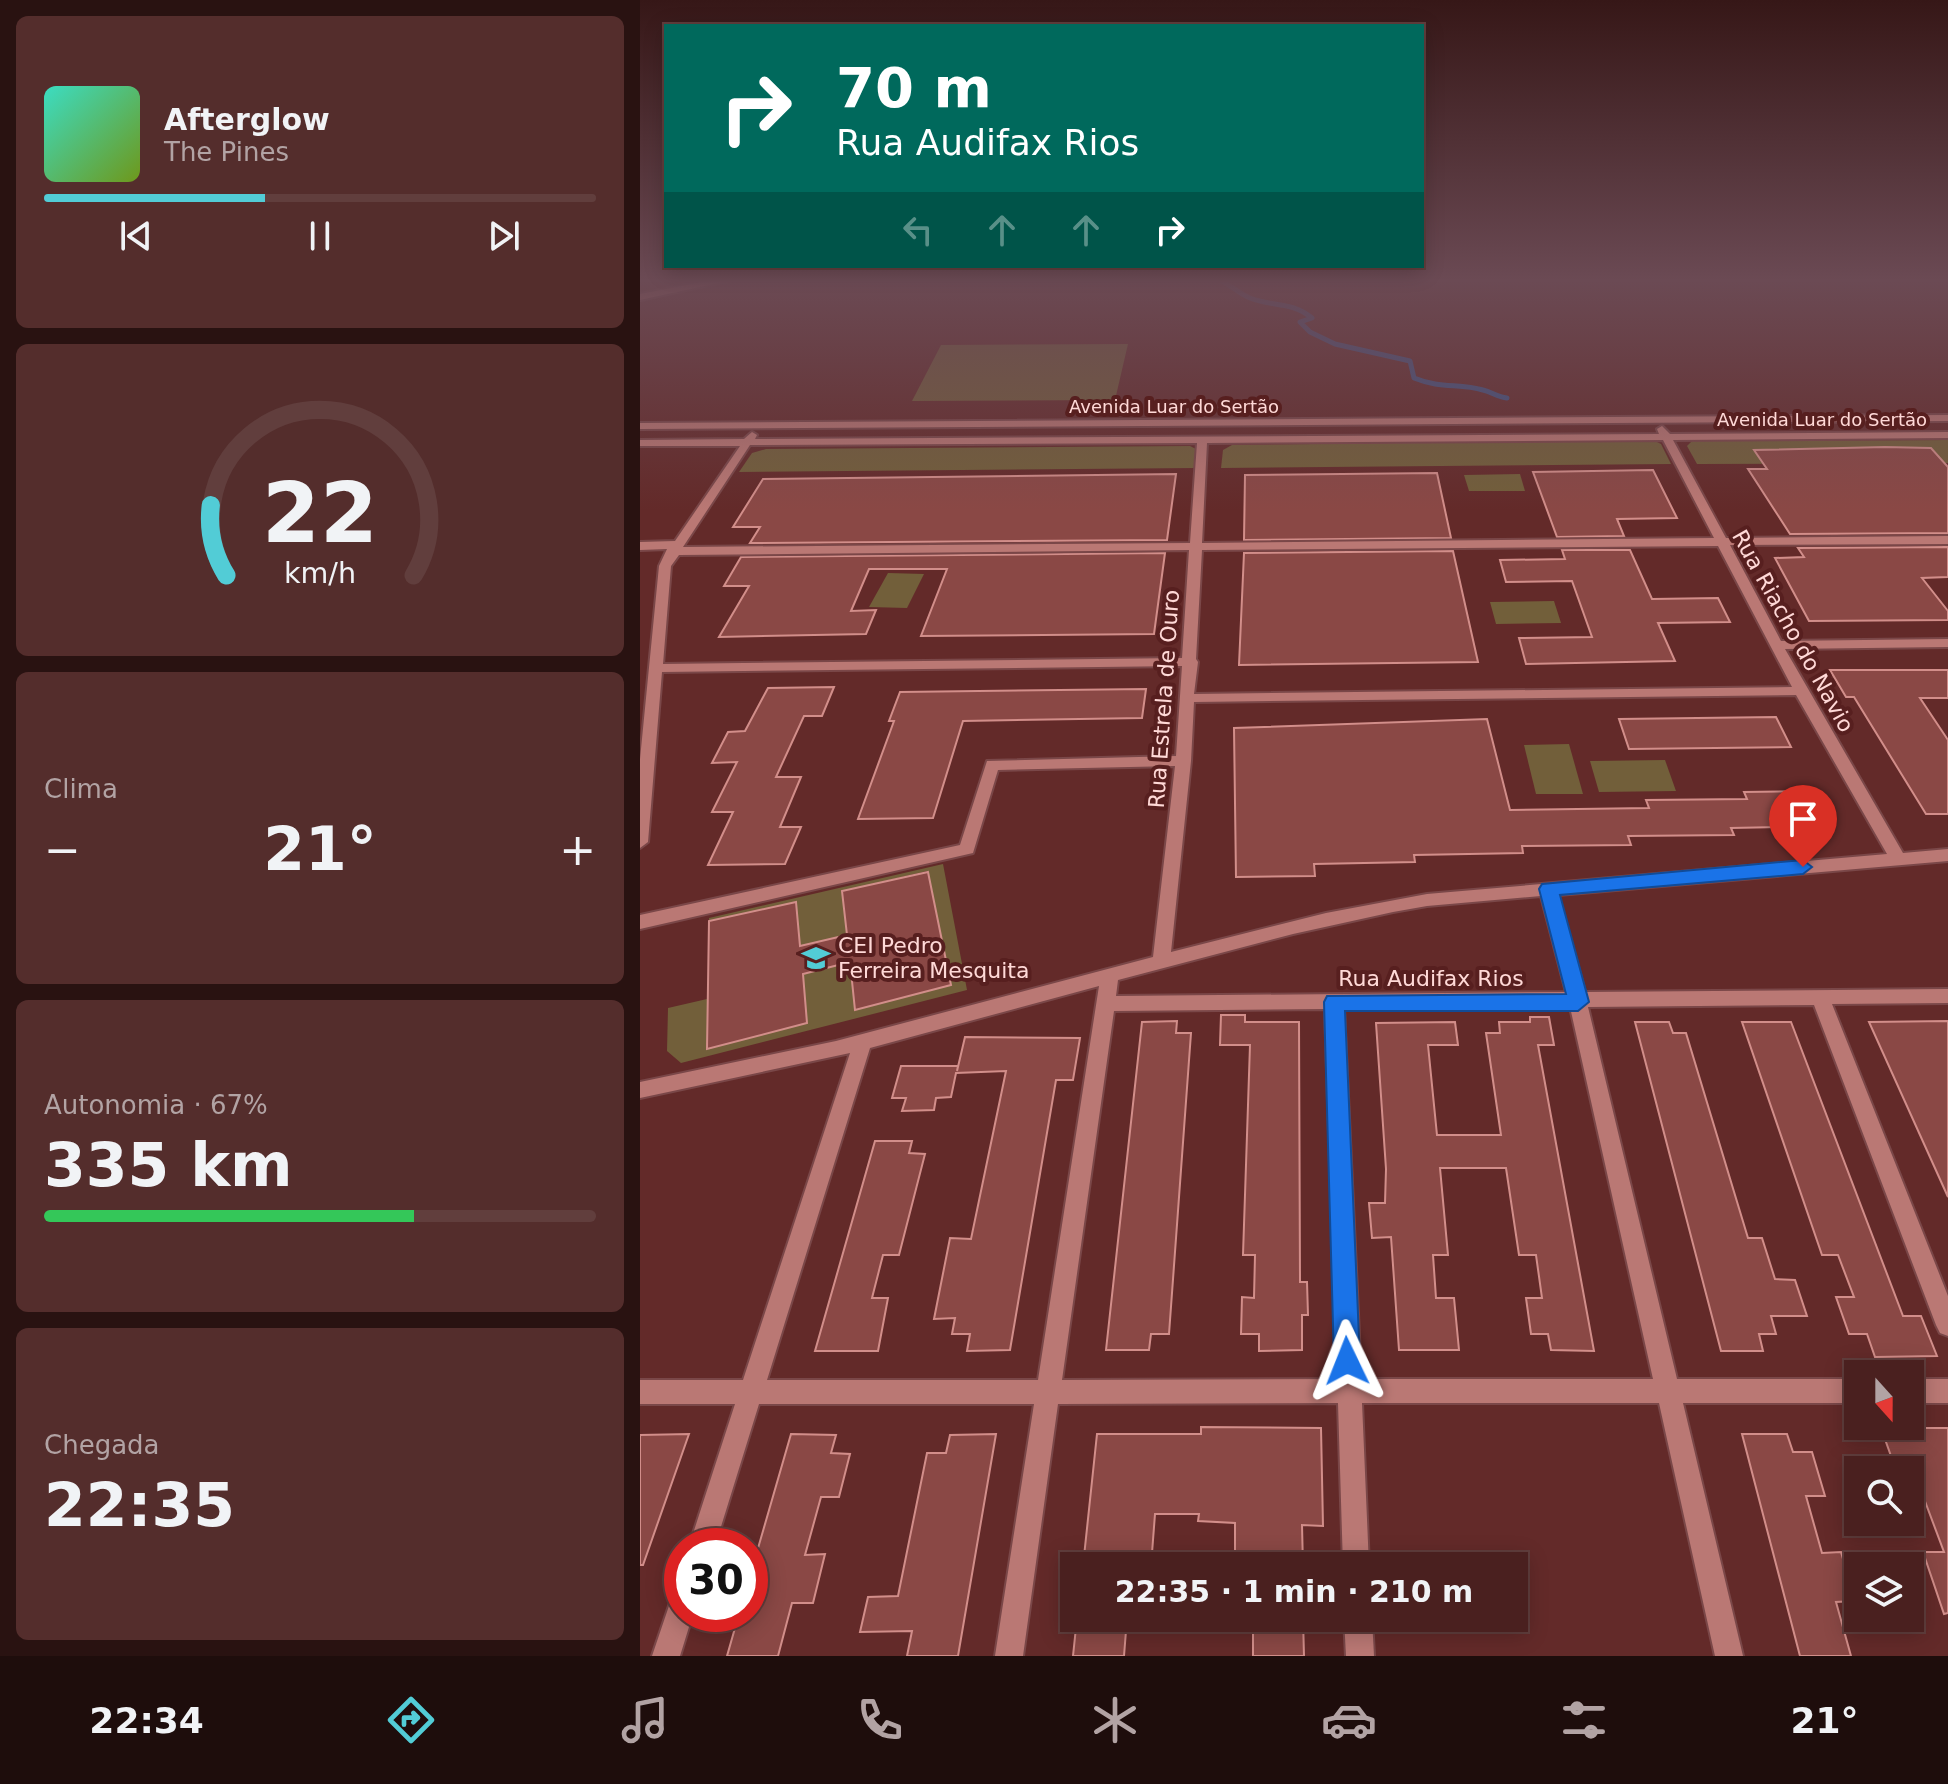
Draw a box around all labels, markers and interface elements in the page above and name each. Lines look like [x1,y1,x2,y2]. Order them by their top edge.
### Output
text: 70 m [836,55,992,120]
icon: right [704,56,808,160]
text: Afterglow [164,102,330,137]
text: Rua Audifax Rios [836,122,1139,163]
text: The Pines [164,137,289,167]
icon: left [896,208,940,252]
icon: ahead [980,208,1024,252]
icon: ahead [1064,208,1108,252]
icon: right [1148,208,1192,252]
icon: previous [114,214,158,258]
icon: pause [298,214,342,258]
icon: next [482,214,526,258]
street label: Avenida Luar do Sertão [1069,396,1279,417]
street label: Avenida Luar do Sertão [1717,409,1927,430]
text: 22 [262,465,378,562]
street label: Rua Riacho do Navio [1727,526,1859,736]
text: km/h [284,556,356,590]
street label: Rua Estrela de Ouro [1144,589,1184,809]
text: Clima [44,774,118,804]
pin [1769,785,1837,867]
icon: arrive [1781,797,1825,841]
text: 21° [263,814,377,884]
text: − [44,824,81,875]
text: + [559,824,596,875]
place label: CEI Pedro Ferreira Mesquita [838,933,1029,983]
school or university icon: CEI Pedro Ferreira Mesquita [801,943,831,973]
street label: Rua Audifax Rios [1338,966,1524,991]
text: Autonomia · 67% [44,1090,268,1120]
text: 335 km [44,1130,293,1200]
position arrow [1305,1319,1389,1403]
north arrow [1844,1360,1924,1440]
map controls [1844,1360,1924,1632]
text: Chegada [44,1430,160,1460]
button: search [1844,1456,1924,1536]
text: 22:35 [44,1470,235,1540]
speed limit sign: 30 [664,1528,768,1632]
button: layers [1844,1552,1924,1632]
text: 22:35 · 1 min · 210 m [1115,1574,1473,1609]
icon: directions [383,1692,439,1748]
icon: music [617,1692,673,1748]
icon: phone [852,1692,908,1748]
icon: climate [1087,1692,1143,1748]
icon: car [1321,1692,1377,1748]
icon: filters [1556,1692,1612,1748]
text: 22:34 [89,1700,204,1741]
text: 21° [1791,1700,1859,1741]

